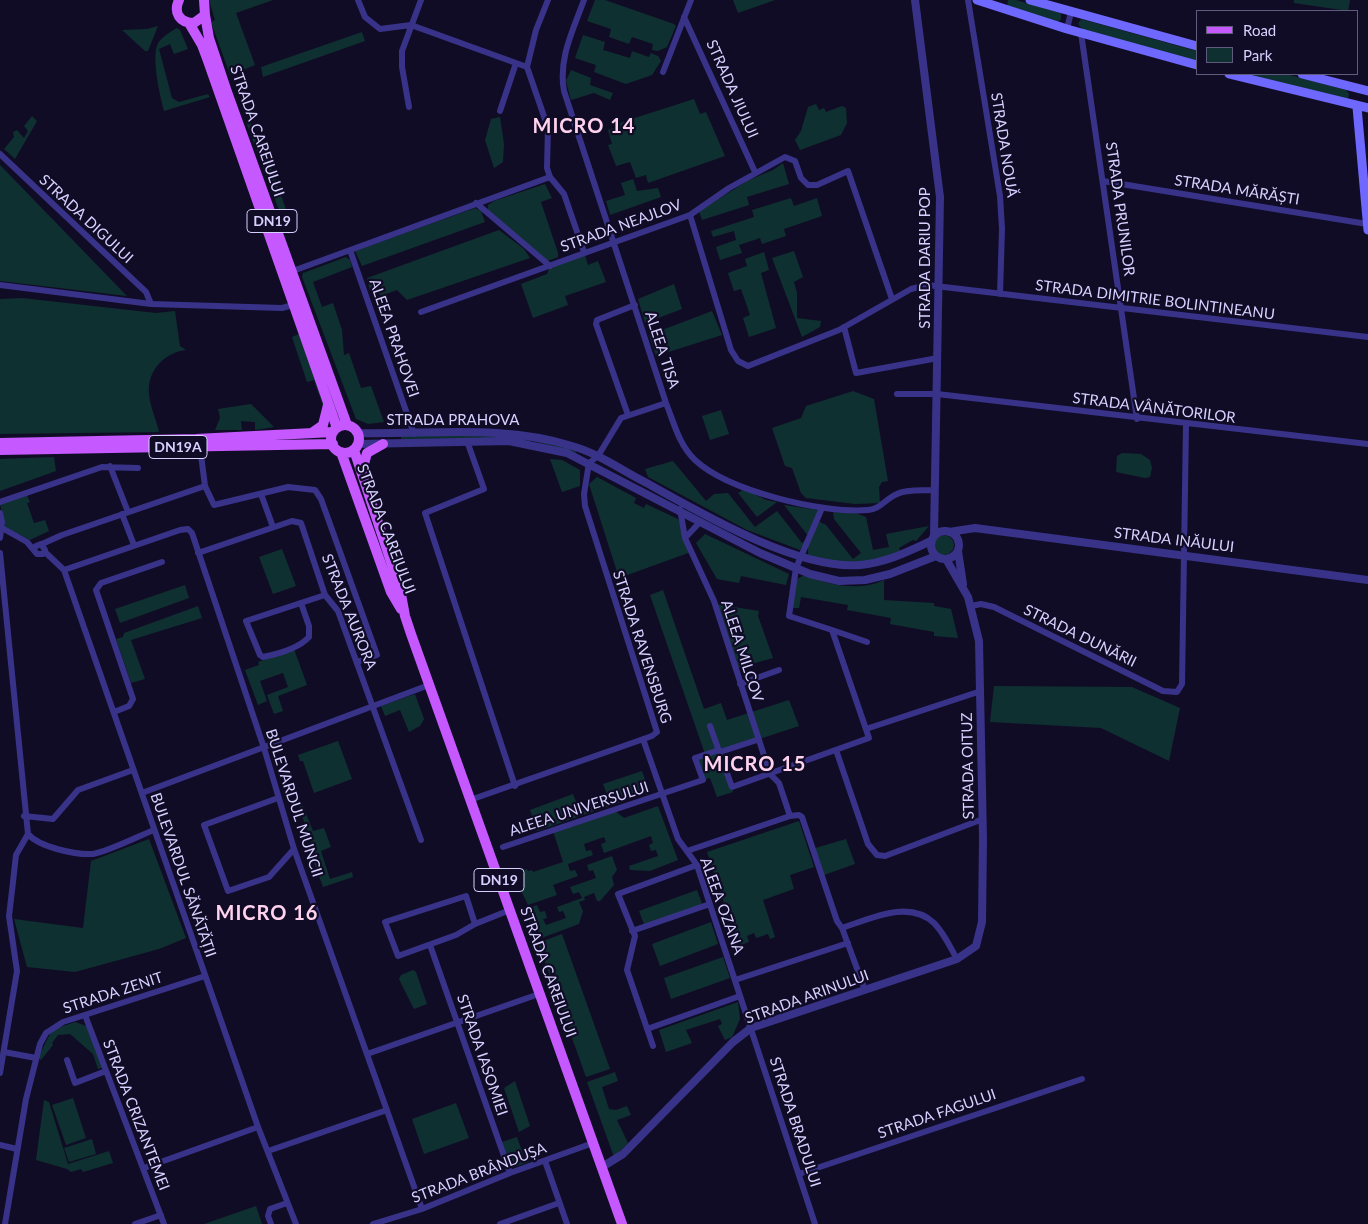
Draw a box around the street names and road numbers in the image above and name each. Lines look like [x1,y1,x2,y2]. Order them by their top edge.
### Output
street label: STRADA JIULUI [702,37,762,141]
street label: STRADA CAREIULUI [226,63,288,199]
street label: STRADA NOUĂ [987,91,1021,199]
street label: STRADA PRUNILOR [1102,141,1138,277]
street label: STRADA DIGULUI [35,171,137,267]
street label: STRADA MĂRĂȘTI [1173,171,1301,209]
street label: STRADA DARIU POP [916,187,934,329]
street label: STRADA NEAJLOV [558,196,684,256]
road number: DN19 [247,210,297,232]
street label: ALEEA PRAHOVEI [365,276,423,400]
street label: STRADA DIMITRIE BOLINTINEANU [1034,276,1276,324]
street label: ALEEA TISA [641,309,683,391]
street label: STRADA VÂNĂTORILOR [1071,389,1237,427]
street label: STRADA PRAHOVA [387,411,519,429]
road number: DN19A [149,436,207,458]
street label: STRADA CAREIULUI [353,462,419,596]
street label: STRADA INĂULUI [1113,524,1235,556]
street label: STRADA AURORA [318,551,380,673]
street label: STRADA RAVENSBURG [609,568,675,726]
street label: ALEEA MILCOV [717,598,767,704]
street label: STRADA DUNĂRII [1021,601,1139,671]
street label: STRADA OITUZ [958,712,978,820]
street label: BULEVARDUL MUNCII [262,727,326,879]
street label: ALEEA UNIVERSULUI [507,778,651,840]
street label: BULEVARDUL SĂNĂTĂȚII [146,790,220,960]
street label: ALEEA OZANA [696,855,748,957]
road number: DN19 [474,868,524,892]
street label: STRADA CAREIULUI [516,904,580,1040]
street label: STRADA ARINULUI [743,966,871,1028]
street label: STRADA ZENIT [61,968,165,1018]
street label: STRADA IASOMIEI [453,992,511,1118]
street label: STRADA CRIZANTEMEI [99,1037,173,1193]
street label: STRADA BRADULUI [765,1055,825,1189]
street label: STRADA FAGULUI [876,1085,998,1143]
street label: STRADA BRÂNDUȘA [409,1139,549,1207]

